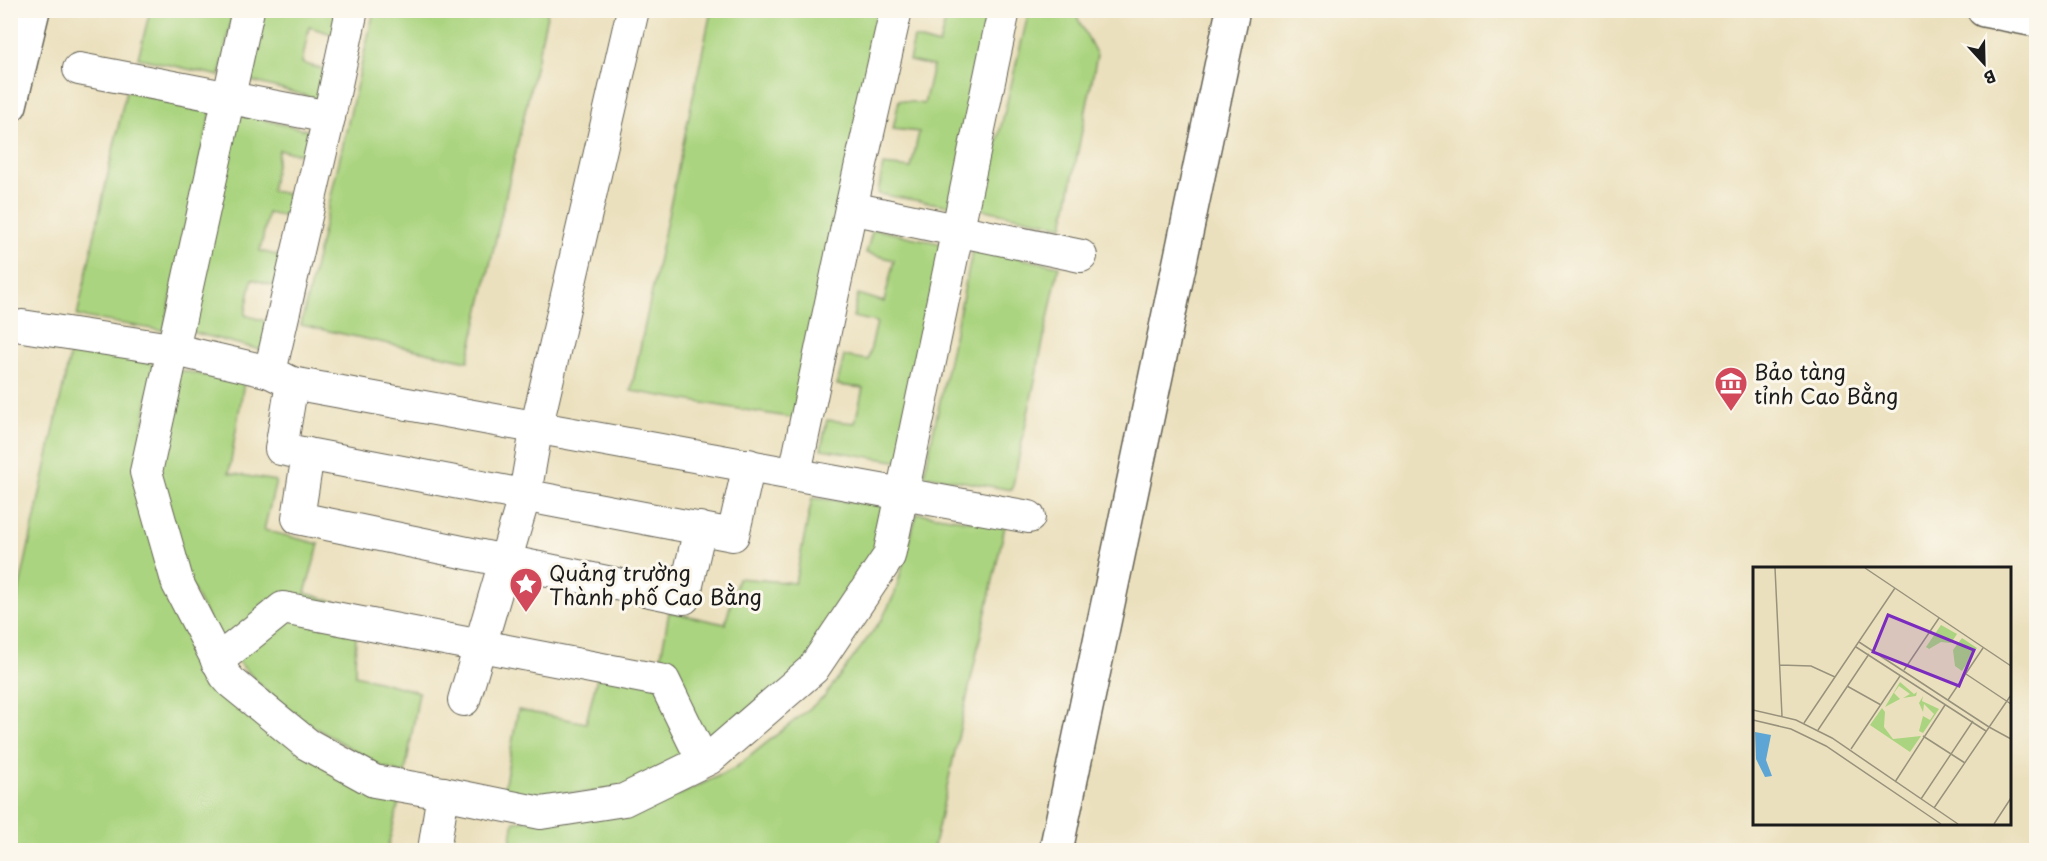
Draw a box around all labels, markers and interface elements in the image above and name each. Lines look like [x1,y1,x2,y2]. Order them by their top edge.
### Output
north arrow [1954,33,2014,93]
text: B [1980,65,2000,91]
place label: Bảo tàng tỉnh Cao Bằng [1754,355,1898,411]
museum icon: Bảo tàng tỉnh Cao Bằng [1713,365,1749,412]
place label: Quảng trường Thành phố Cao Bằng [549,556,762,612]
place icon: Quảng trường Thành phố Cao Bằng [508,566,544,613]
inset map [1753,567,2011,825]

